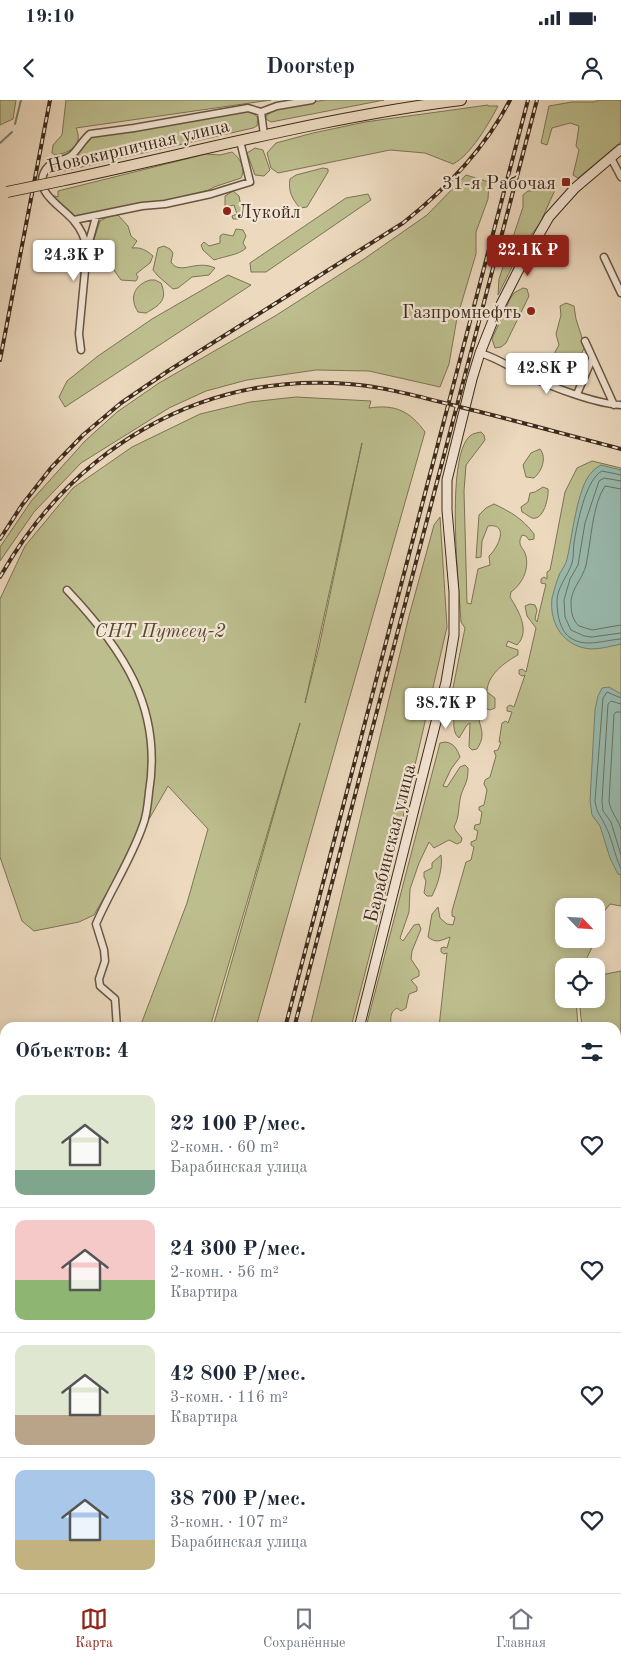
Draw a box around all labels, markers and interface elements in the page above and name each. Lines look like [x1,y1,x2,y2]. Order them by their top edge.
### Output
text: 19:10 [25,8,74,27]
icon: back [15,54,43,82]
icon: person [578,54,606,82]
text: Doorstep [266,56,355,78]
street label: Новокирпичная улица [46,117,232,178]
place label: 31-я Рабочая [442,175,556,194]
marker: 31-я Рабочая [560,176,572,188]
place label: Лукойл [237,204,301,223]
marker: Лукойл [221,205,233,217]
pin: 22.1K ₽ [482,234,574,277]
pin: 24.3K ₽ [28,240,120,282]
text: 22.1K ₽ [498,243,558,259]
text: 24.3K ₽ [44,248,104,264]
place label: Газпромнефть [402,304,521,323]
marker: Газпромнефть [525,305,537,317]
pin: 42.8K ₽ [501,352,593,395]
text: 42.8K ₽ [517,361,577,377]
park label: СНТ Путеец-2 [95,623,225,642]
pin: 38.7K ₽ [400,688,492,730]
text: 38.7K ₽ [416,696,476,712]
street label: Барабинская улица [362,762,421,925]
north arrow [555,898,605,948]
map controls [555,898,605,1008]
button: locate [555,958,605,1008]
icon: filters [578,1038,606,1066]
text: Объектов: 4 [15,1041,129,1062]
text: 22 100 ₽/мес. [170,1114,306,1135]
icon: home [55,1115,115,1175]
icon: heart [578,1131,606,1159]
text: 2-комн. · 60 m² [170,1140,279,1156]
text: Барабинская улица [170,1160,307,1176]
text: 24 300 ₽/мес. [170,1239,306,1260]
icon: home [55,1240,115,1300]
icon: heart [578,1256,606,1284]
text: 2-комн. · 56 m² [170,1265,279,1281]
text: Квартира [170,1285,238,1301]
text: 42 800 ₽/мес. [170,1364,306,1385]
icon: home [55,1365,115,1425]
icon: heart [578,1381,606,1409]
text: 3-комн. · 116 m² [170,1390,288,1406]
text: Квартира [170,1410,238,1426]
text: 38 700 ₽/мес. [170,1489,306,1510]
icon: home [55,1490,115,1550]
icon: heart [578,1506,606,1534]
text: 3-комн. · 107 m² [170,1515,288,1531]
text: Барабинская улица [170,1535,307,1551]
tab: Карта [75,1605,113,1652]
tab: Сохранённые [263,1605,346,1652]
tab: Главная [496,1605,546,1652]

